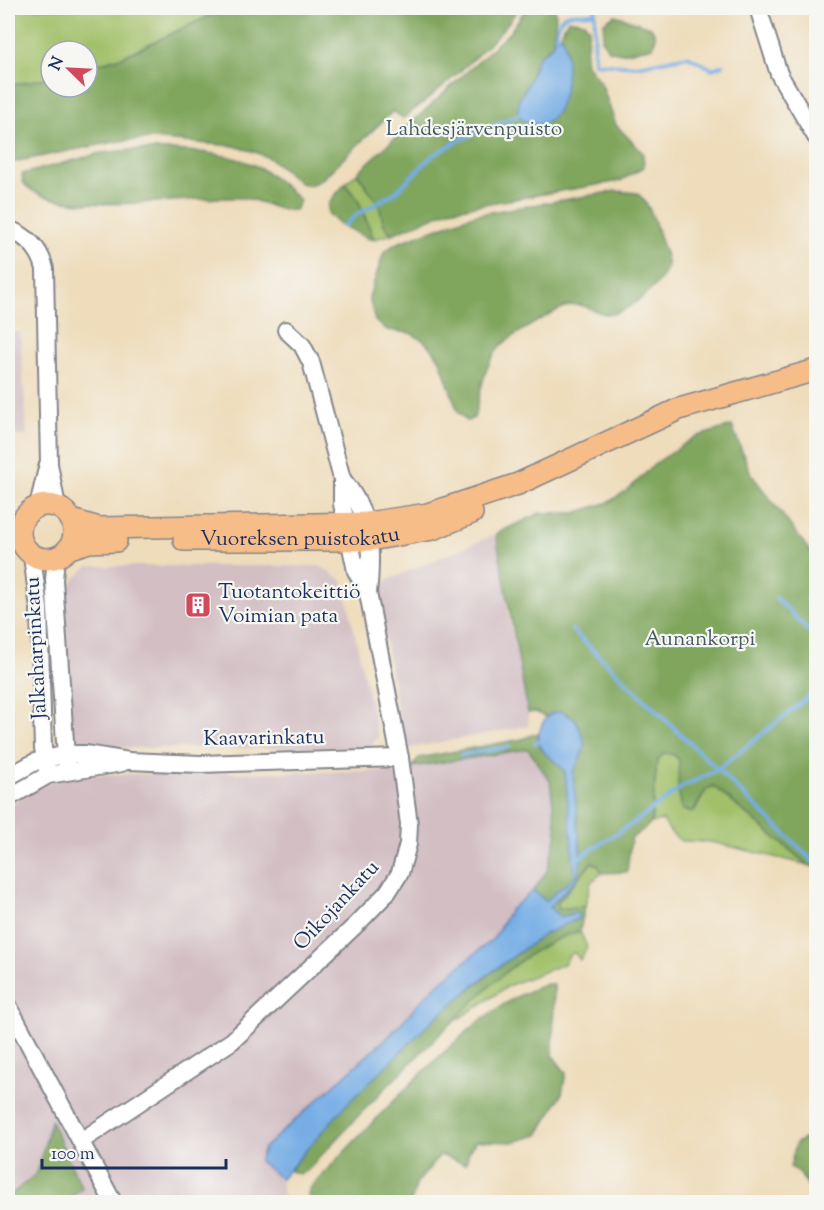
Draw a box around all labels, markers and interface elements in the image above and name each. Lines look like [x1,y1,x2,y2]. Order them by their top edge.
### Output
north arrow [39,39,99,99]
text: N [44,53,71,74]
park label: Lahdesjärvenpuisto [386,115,562,145]
street label: Vuoreksen puistokatu [200,520,402,555]
street label: Jalkaharpinkatu [18,576,56,721]
place label: Tuotantokeittiö Voimian pata [218,578,360,632]
building icon: Tuotantokeittiö Voimian pata [183,590,213,620]
park label: Aunankorpi [645,625,756,655]
street label: Kaavarinkatu [203,723,325,755]
street label: Oikojankatu [287,854,387,958]
scale bar [42,1132,226,1170]
text: 100 m [51,1142,95,1168]

